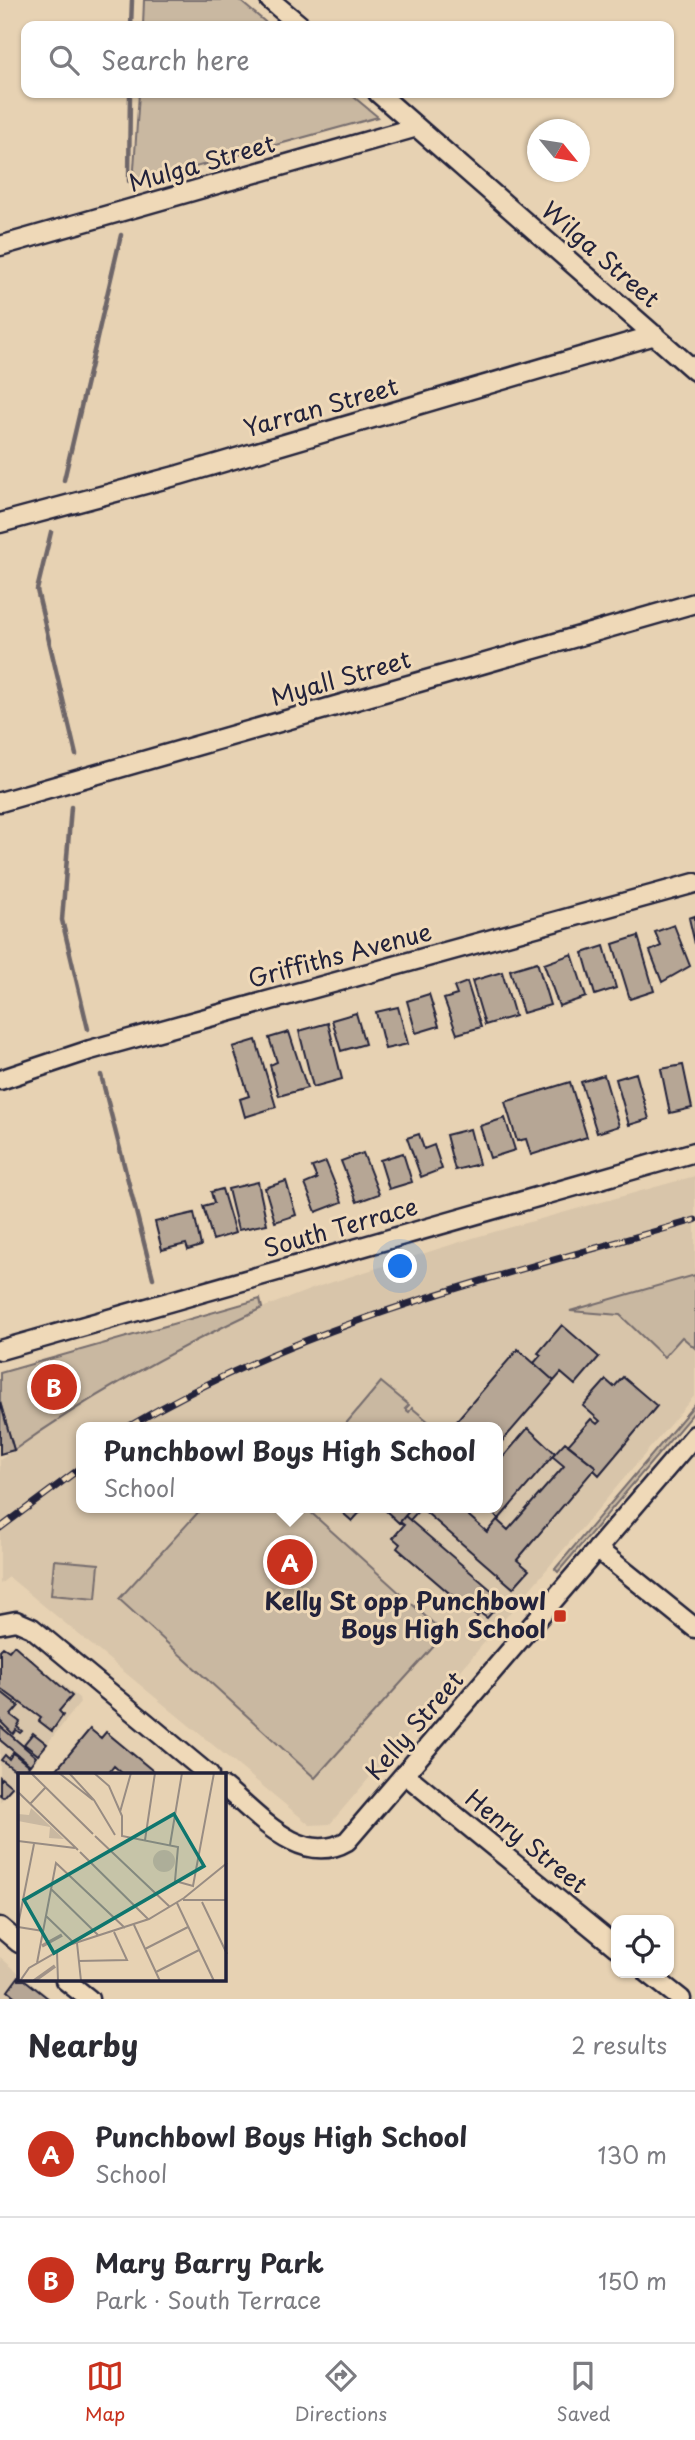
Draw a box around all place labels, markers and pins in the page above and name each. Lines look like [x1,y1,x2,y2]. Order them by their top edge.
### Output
pin: B [31,1361,77,1413]
pin: A [267,1536,313,1588]
place label: Kelly St opp Punchbowl Boys High School [264,1582,546,1646]
marker: Kelly St opp Punchbowl Boys High School [552,1608,568,1624]

